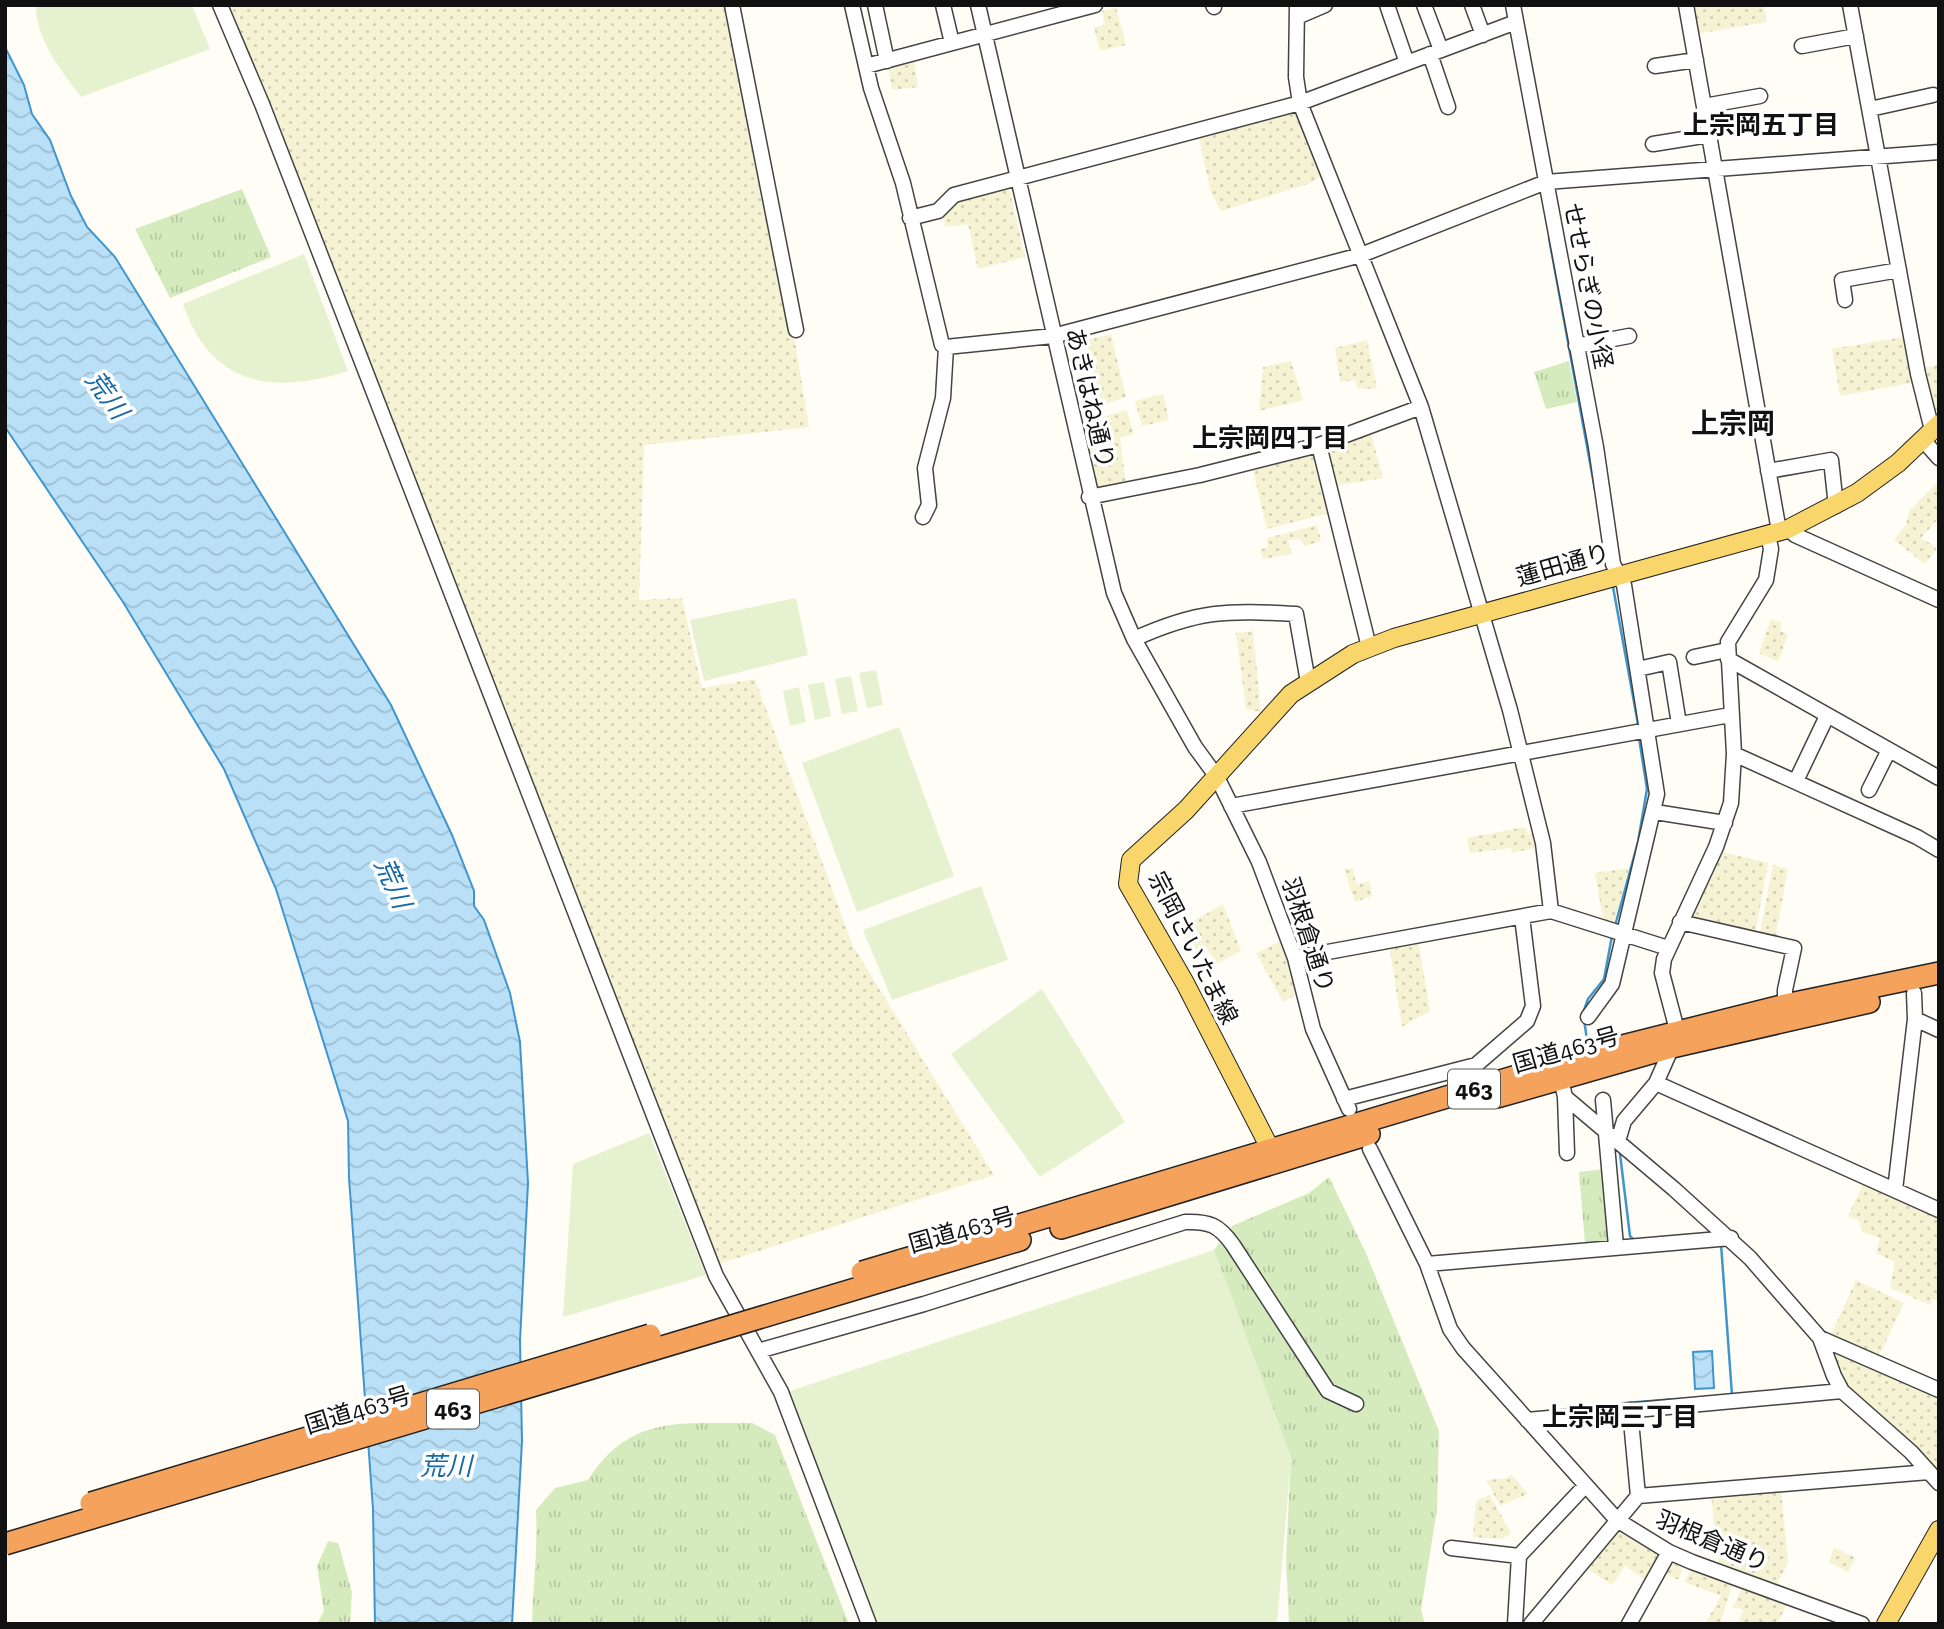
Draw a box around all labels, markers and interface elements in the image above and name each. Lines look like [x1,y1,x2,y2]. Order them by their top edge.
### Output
district label: 上宗岡五丁目 [1683,109,1839,141]
street label: せせらぎの小径 [1558,201,1619,371]
street label: あきはね通り [1060,324,1121,471]
water label: 荒川 [79,365,137,428]
district label: 上宗岡 [1691,407,1775,440]
district label: 上宗岡四丁目 [1192,422,1348,454]
street label: 蓮田通り [1513,537,1613,592]
water label: 荒川 [368,853,419,916]
street label: 宗岡さいたま線 [1143,867,1244,1029]
street label: 羽根倉通り [1276,873,1341,996]
street label: 国道463号 [1509,1021,1622,1079]
road number: 463 [1448,1070,1500,1108]
street label: 国道463号 [905,1201,1018,1259]
street label: 国道463号 [301,1380,414,1439]
road number: 463 [427,1390,479,1428]
district label: 上宗岡三丁目 [1542,1401,1698,1433]
water label: 荒川 [420,1450,475,1482]
street label: 羽根倉通り [1651,1504,1773,1577]

